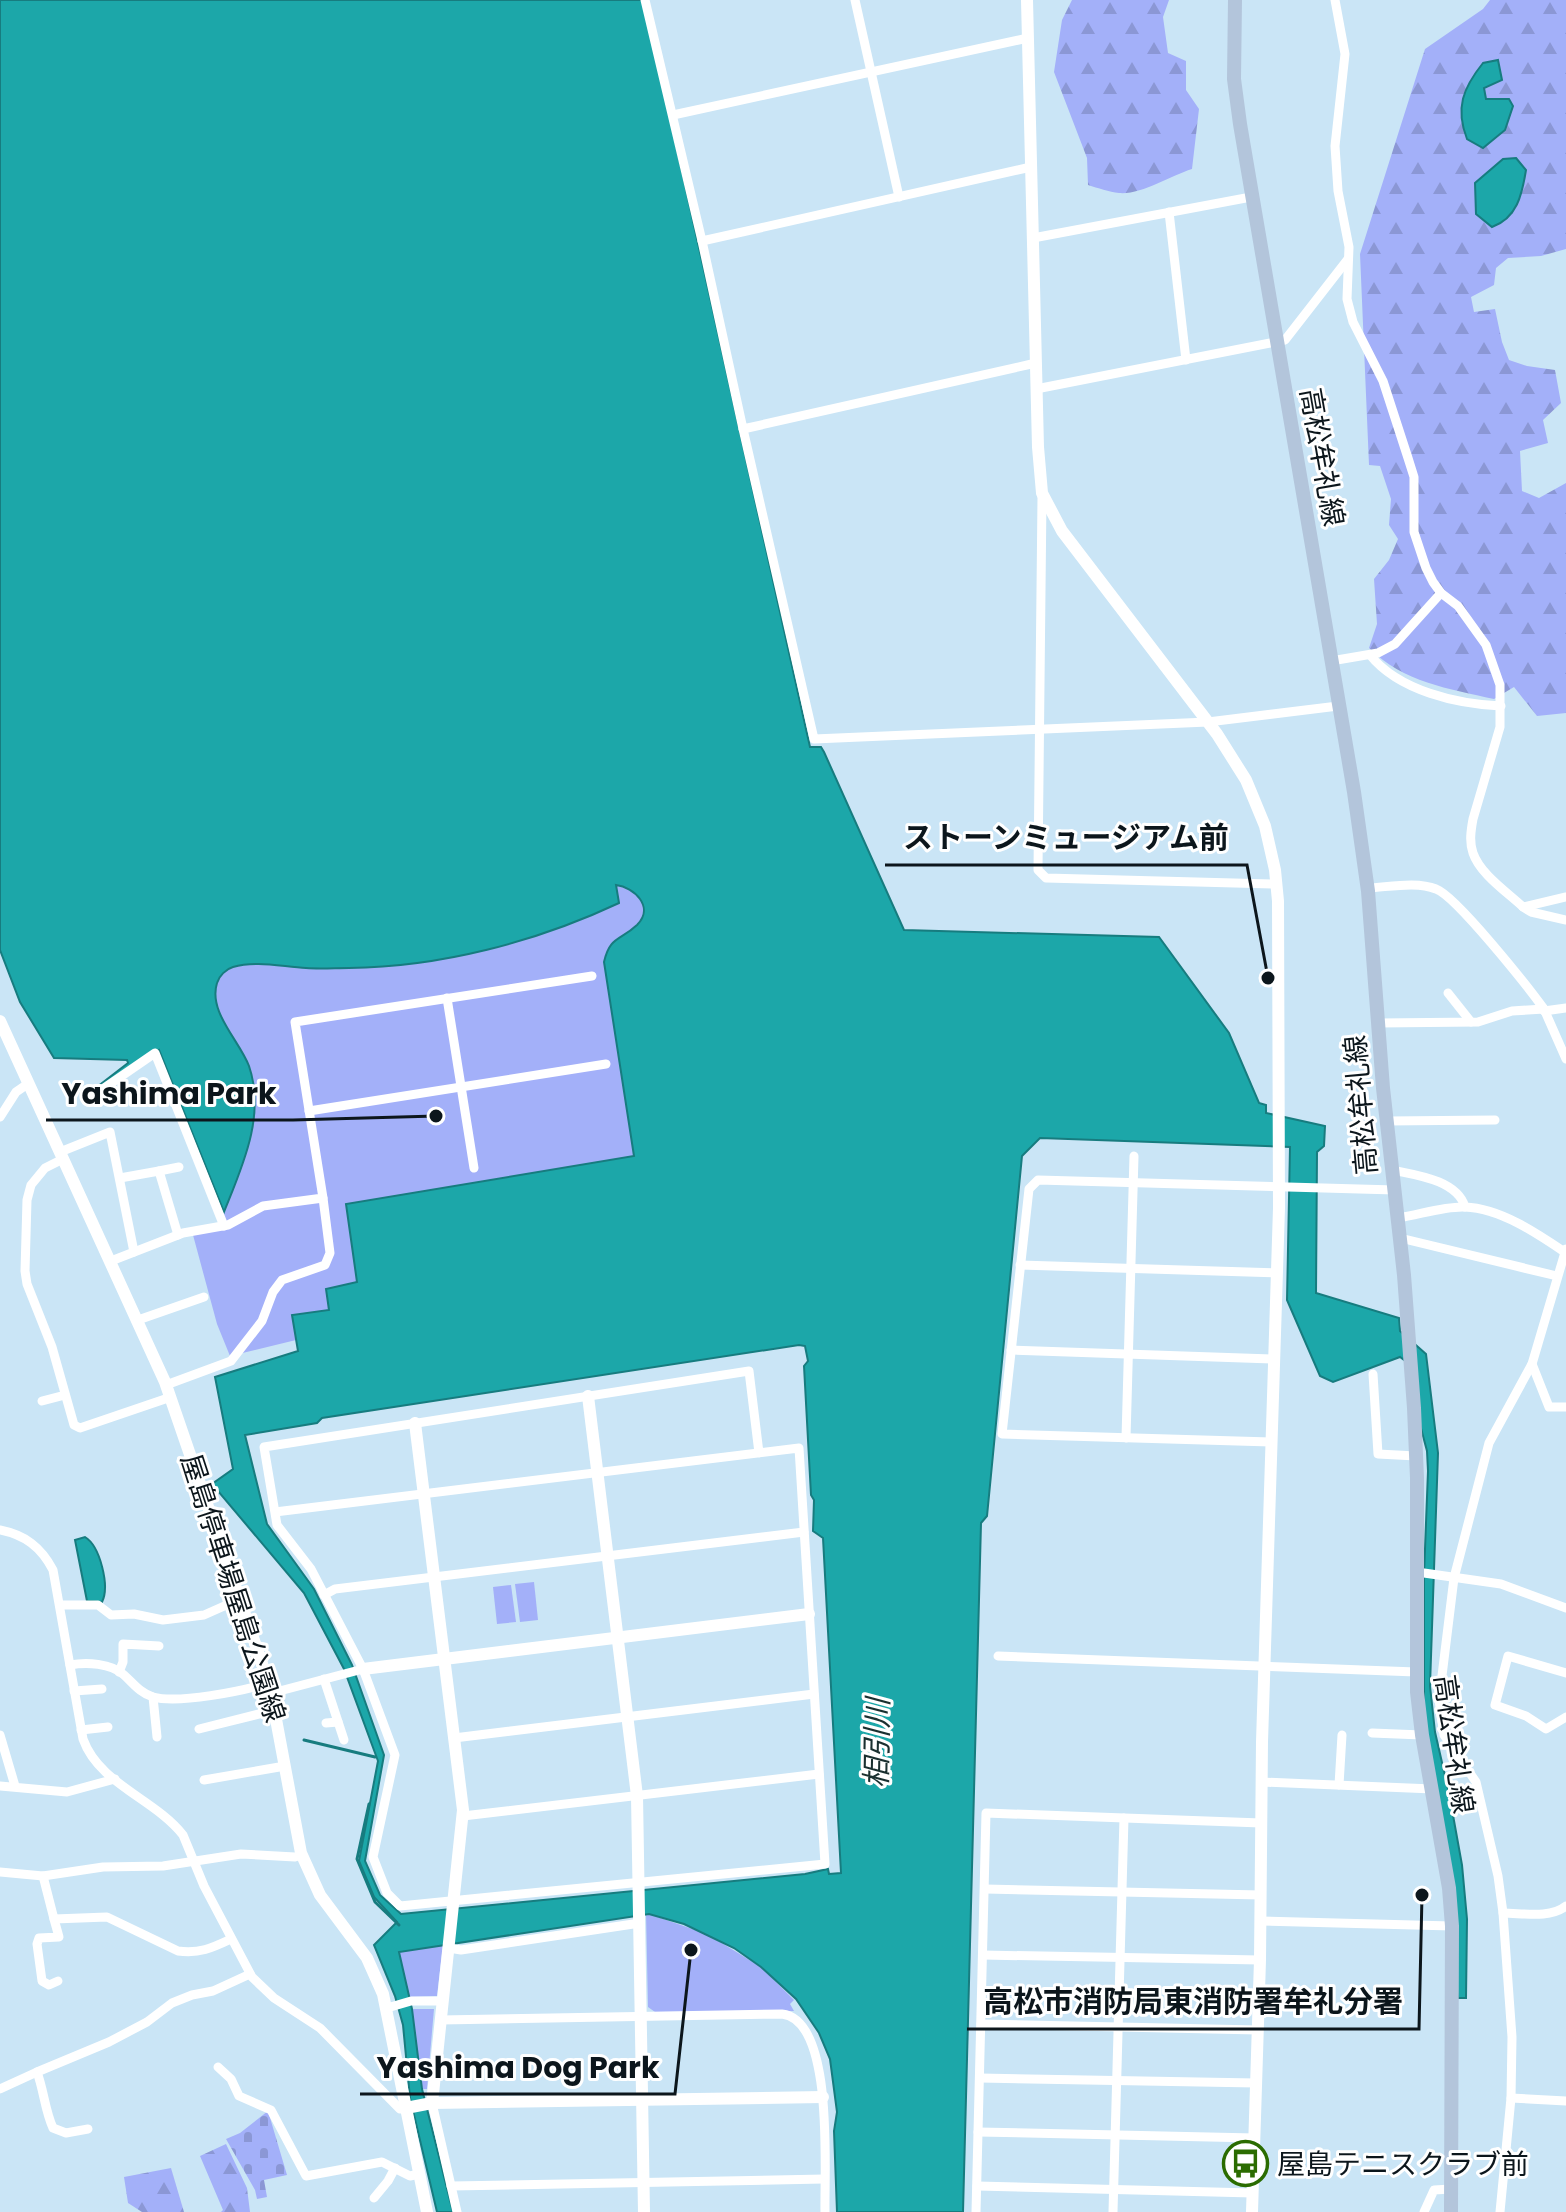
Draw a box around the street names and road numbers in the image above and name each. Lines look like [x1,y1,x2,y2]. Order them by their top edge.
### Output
street label: 高松牟礼線 [1291,385,1353,529]
street label: 高松牟礼線 [1335,1034,1387,1176]
street label: 屋島停車場屋島公園線 [171,1449,295,1727]
street label: 高松牟礼線 [1425,1672,1483,1816]

